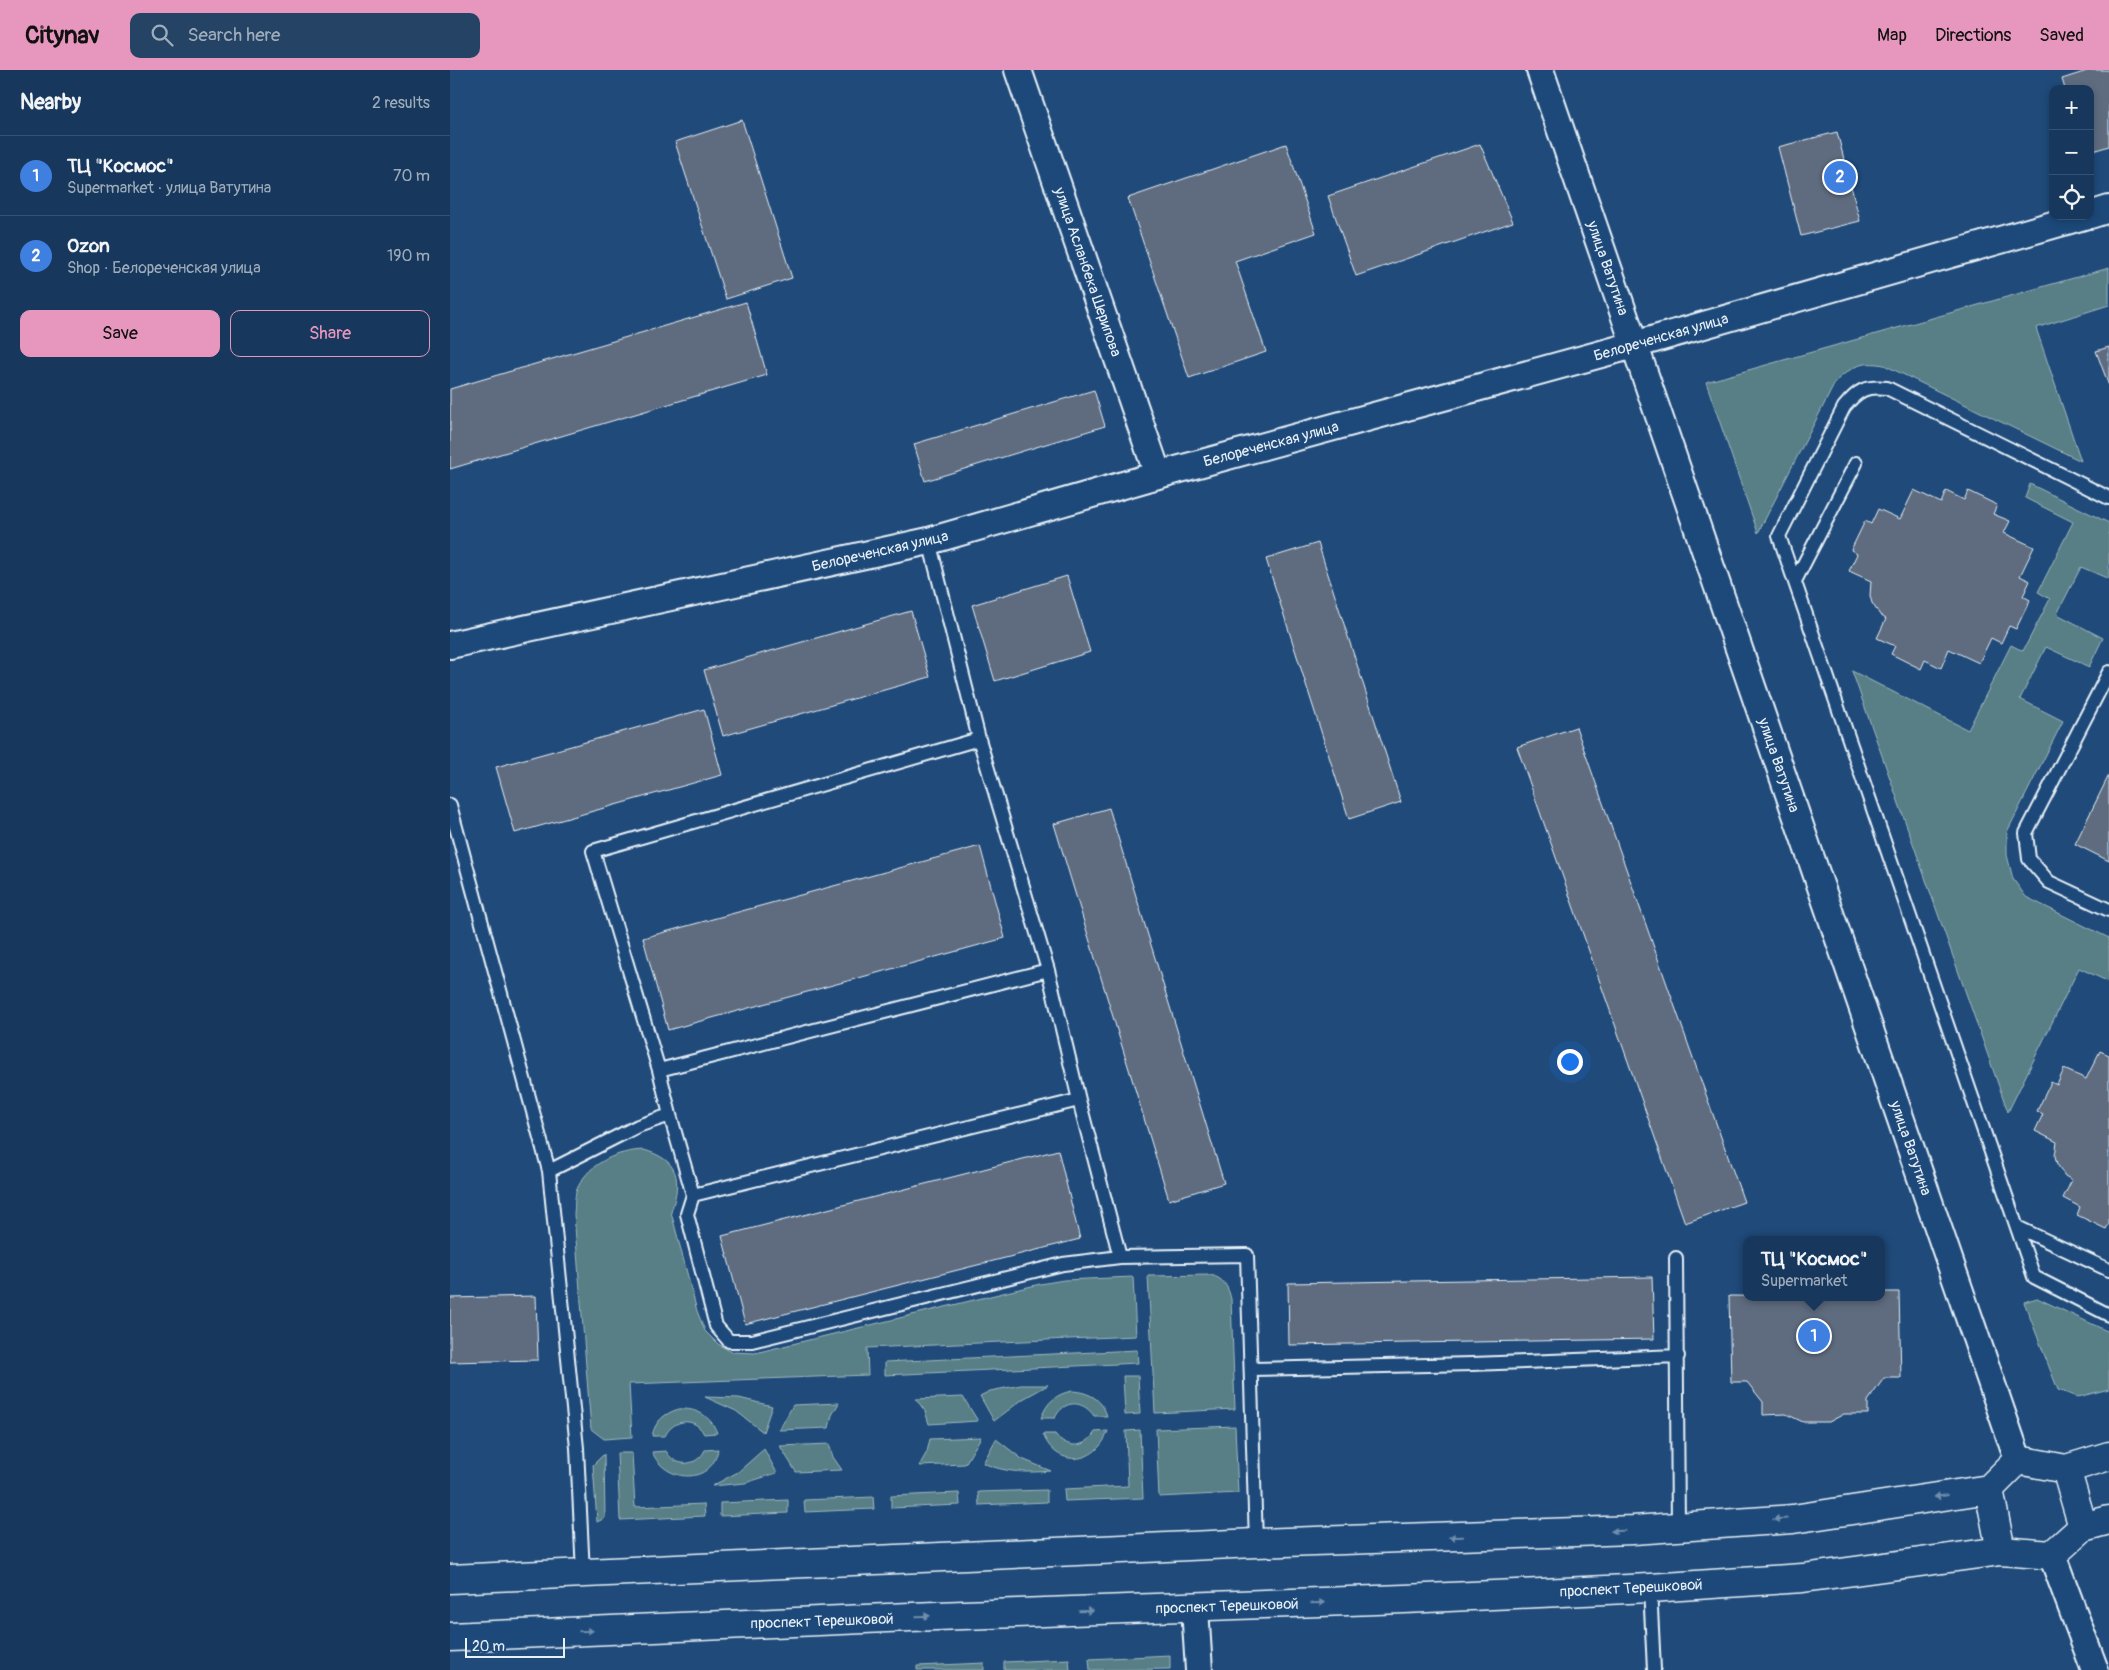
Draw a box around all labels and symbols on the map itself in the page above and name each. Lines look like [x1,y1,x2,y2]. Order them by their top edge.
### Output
pin: 2 [1824,158,1856,196]
street label: улица Асланбека Шерипова [1049,184,1125,359]
street label: улица Ватутина [1582,217,1633,318]
street label: Белореченская улица [1592,309,1731,366]
street label: Белореченская улица [1201,417,1341,472]
street label: Белореченская улица [810,527,950,576]
street label: улица Ватутина [1753,714,1804,815]
your location [1557,1049,1583,1075]
street label: улица Ватутина [1885,1097,1936,1198]
pin: 1 [1798,1317,1830,1355]
one-way arrow [1932,1493,1948,1501]
one-way arrow [1772,1516,1788,1524]
one-way arrow [1610,1527,1626,1535]
one-way arrow [1447,1534,1463,1542]
street label: проспект Терешковой [1559,1575,1703,1602]
street label: проспект Терешковой [1155,1595,1299,1618]
one-way arrow [1310,1598,1326,1606]
one-way arrow [1078,1607,1094,1615]
street label: проспект Терешковой [750,1610,894,1633]
one-way arrow [916,1612,932,1620]
one-way arrow [578,1626,594,1634]
scale bar [465,1635,565,1658]

